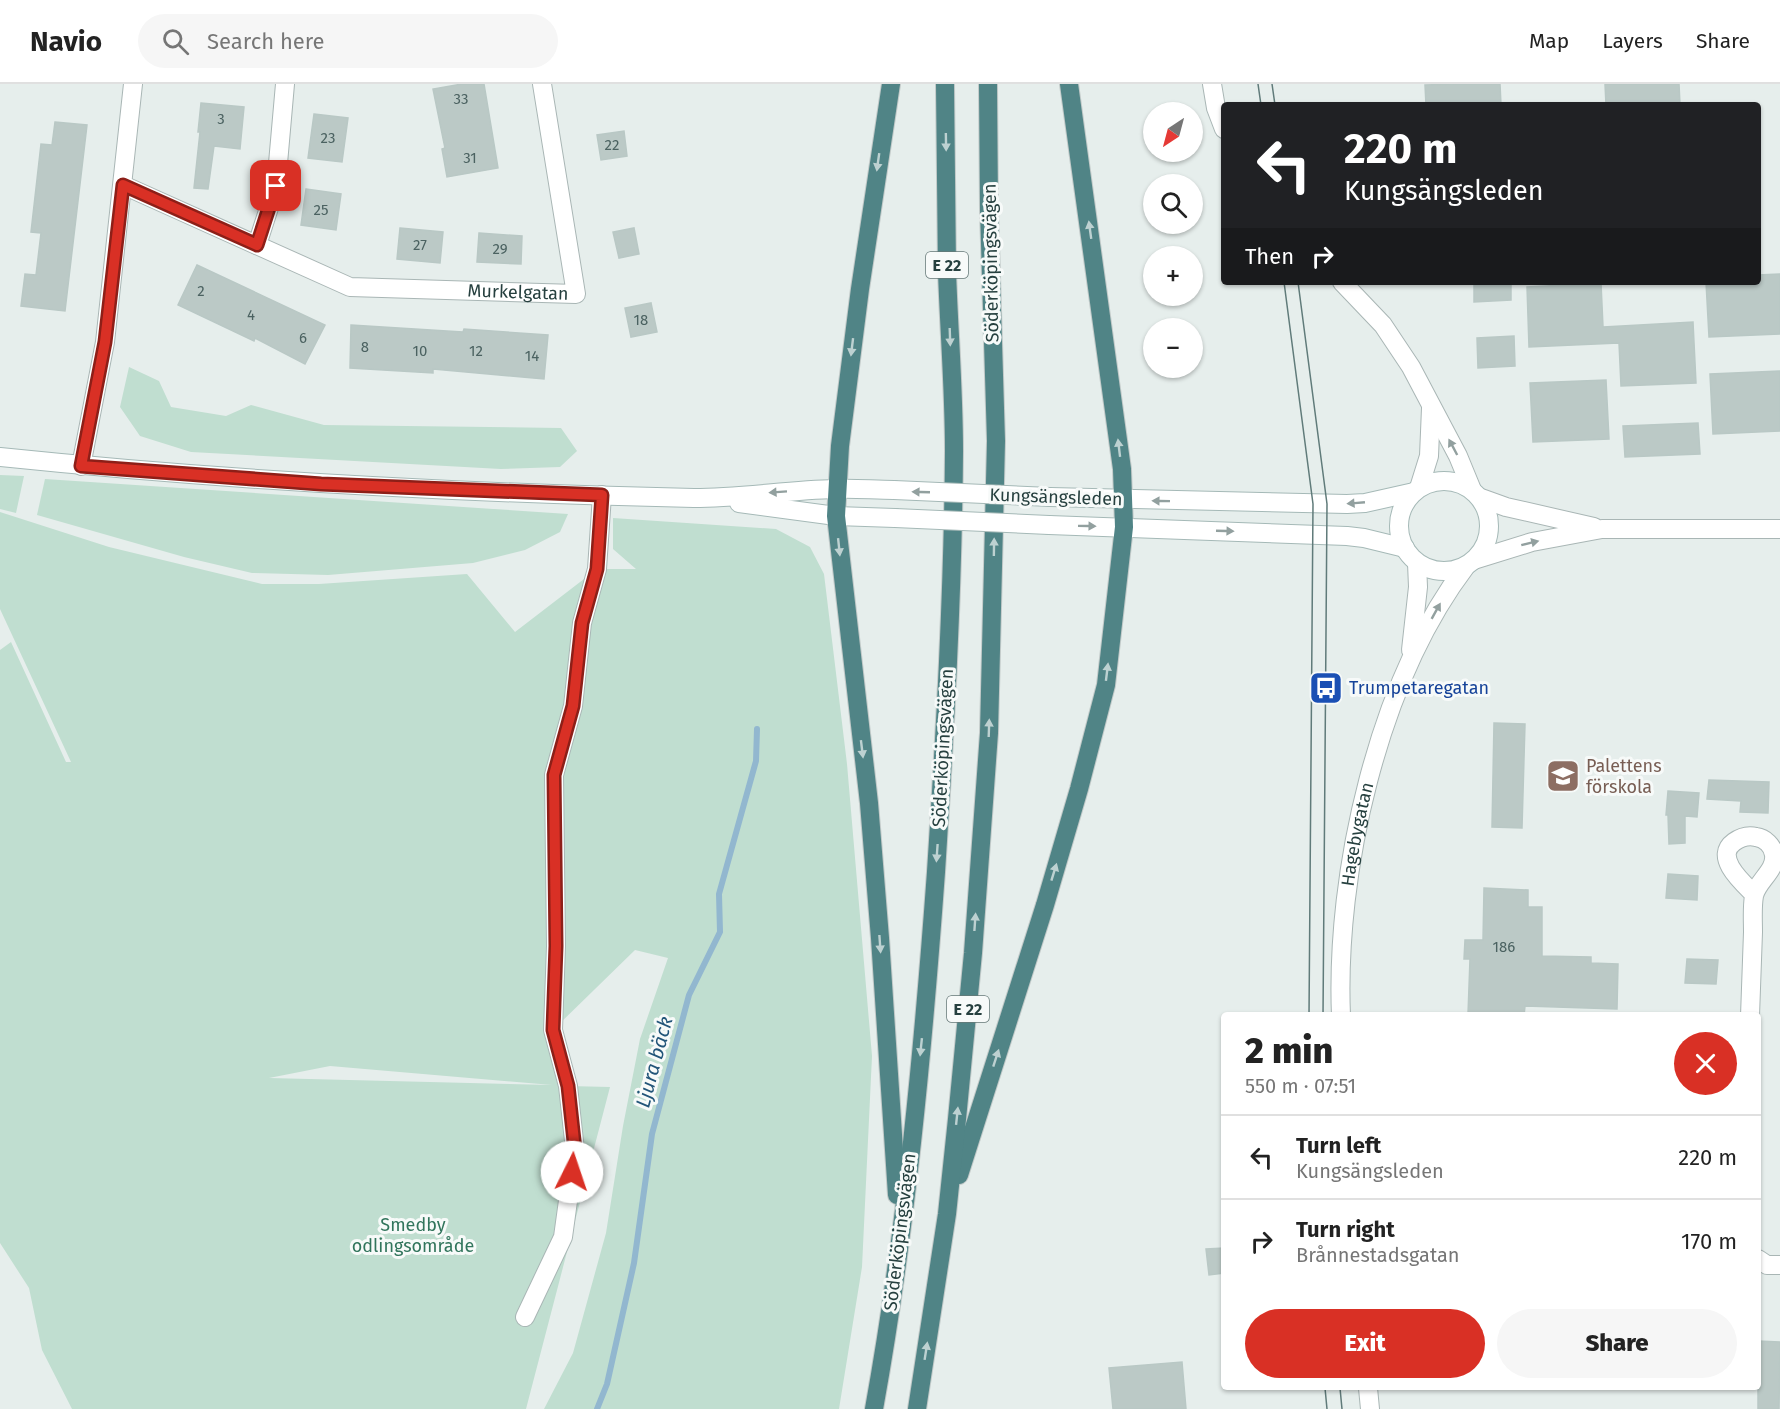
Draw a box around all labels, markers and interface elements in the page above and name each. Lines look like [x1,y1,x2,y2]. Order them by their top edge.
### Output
search box [138,14,558,68]
text: Navio [30,25,102,58]
icon: search [159,25,192,58]
text: Search here [207,28,325,55]
text: Map [1529,28,1569,54]
text: Layers [1602,28,1663,54]
text: Share [1696,28,1750,54]
house number: 33 [454,90,468,108]
north arrow [1143,102,1203,162]
map controls [1143,102,1203,378]
house number: 3 [217,110,225,128]
text: 220 m [1344,124,1457,174]
icon: left [1245,126,1323,204]
house number: 23 [321,129,335,147]
one-way arrow [941,133,951,152]
house number: 22 [605,136,619,154]
house number: 31 [463,149,477,167]
one-way arrow [874,153,883,172]
pin [250,160,301,211]
icon: arrive [259,169,292,202]
button: search [1143,174,1203,234]
text: Kungsängsleden [1344,175,1544,207]
street label: Söderköpingsvägen [979,183,1003,343]
house number: 25 [314,201,328,219]
one-way arrow [1085,220,1094,239]
house number: 27 [413,236,427,254]
house number: 29 [492,240,508,258]
icon: right [1306,240,1339,273]
text: Then [1245,243,1294,270]
button: + [1143,246,1203,306]
road number: E 22 [926,252,968,278]
street label: Murkelgatan [467,280,569,305]
house number: 2 [197,282,205,300]
house number: 4 [247,306,255,324]
house number: 18 [634,311,648,329]
button: − [1143,318,1203,378]
one-way arrow [945,328,954,347]
house number: 6 [299,329,307,347]
one-way arrow [848,337,857,356]
house number: 8 [361,338,369,356]
house number: 10 [413,342,427,360]
house number: 12 [469,342,483,360]
house number: 14 [525,347,539,365]
one-way arrow [1114,438,1124,457]
one-way arrow [1448,439,1458,456]
street label: Kungsängsleden [989,484,1123,510]
one-way arrow [912,487,931,496]
one-way arrow [768,488,787,497]
one-way arrow [1152,496,1171,505]
one-way arrow [1347,498,1366,508]
one-way arrow [1077,521,1096,531]
one-way arrow [1215,526,1234,535]
one-way arrow [834,537,844,556]
one-way arrow [989,538,999,557]
one-way arrow [1521,538,1540,548]
one-way arrow [1431,603,1441,620]
one-way arrow [1102,663,1112,682]
street label: Söderköpingsvägen [928,668,958,828]
bus stop icon: Trumpetaregatan [1308,670,1344,706]
place label: Trumpetaregatan [1349,677,1489,699]
one-way arrow [985,718,994,737]
one-way arrow [857,740,867,759]
place label: Palettens förskola [1586,755,1662,798]
school or university icon: Palettens förskola [1545,758,1581,794]
street label: Hagebygatan [1337,780,1378,888]
one-way arrow [932,843,942,862]
one-way arrow [1050,863,1059,881]
one-way arrow [971,913,980,932]
one-way arrow [876,934,885,953]
house number: 186 [1493,938,1515,956]
road number: E 22 [947,996,989,1022]
water label: Ljura bäck [630,1014,678,1110]
text: 2 min [1245,1029,1333,1073]
button: close [1674,1032,1737,1095]
one-way arrow [916,1038,926,1057]
one-way arrow [992,1049,1002,1067]
text: 550 m · 07:51 [1245,1074,1356,1098]
one-way arrow [952,1107,962,1126]
text: Turn left [1296,1132,1381,1159]
position arrow [540,1140,604,1204]
icon: left [1245,1141,1278,1174]
text: 220 m [1678,1144,1737,1171]
street label: Söderköpingsvägen [879,1152,921,1312]
text: Kungsängsleden [1296,1159,1444,1183]
park label: Smedby odlingsområde [352,1214,474,1257]
text: Turn right [1296,1216,1395,1243]
icon: right [1245,1225,1278,1258]
text: 170 m [1681,1228,1737,1255]
text: Brånnestadsgatan [1296,1243,1460,1267]
button: Exit [1245,1309,1485,1378]
button: Share [1497,1309,1737,1378]
one-way arrow [922,1342,931,1361]

